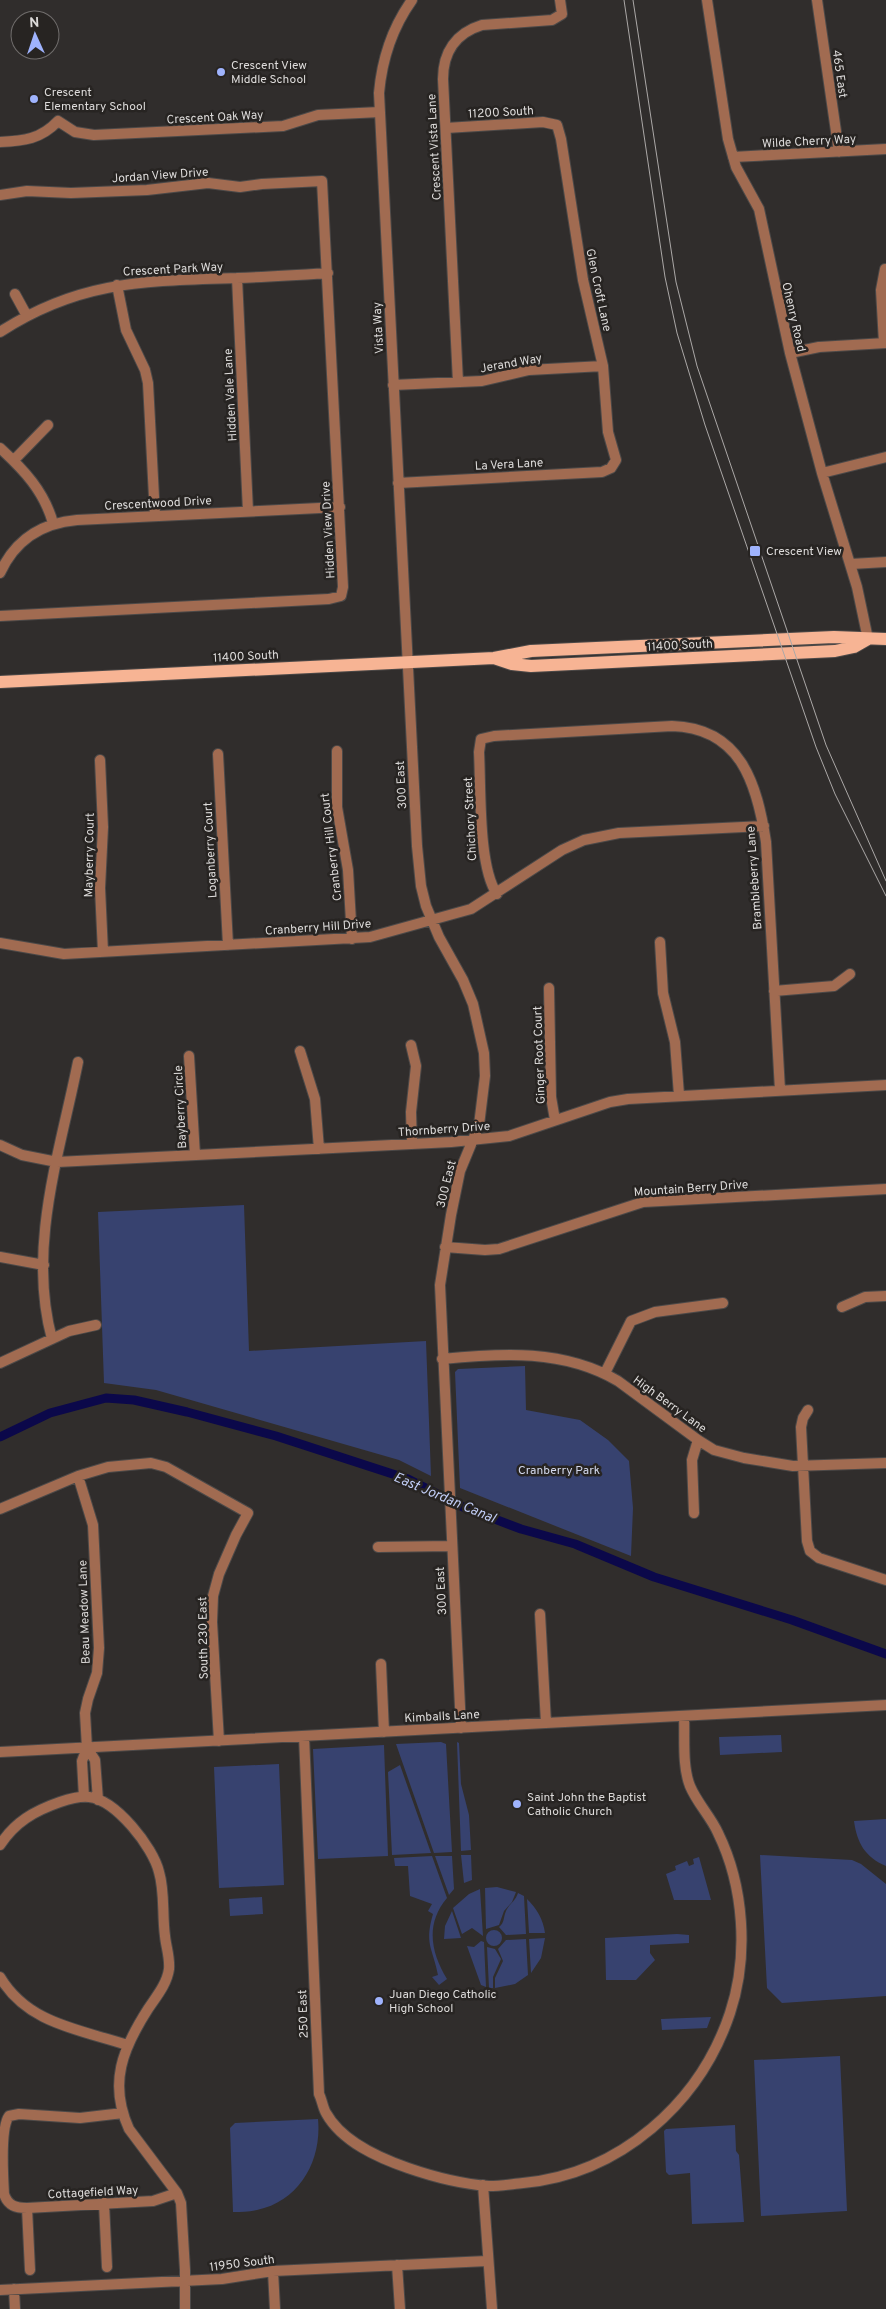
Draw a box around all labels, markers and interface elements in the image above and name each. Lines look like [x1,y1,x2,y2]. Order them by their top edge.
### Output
north arrow [10,10,60,60]
text: N [29,15,40,32]
street label: 465 East [828,49,850,99]
place label: Crescent View Middle School [231,58,307,88]
marker: Crescent View Middle School [215,66,227,78]
place label: Crescent Elementary School [44,85,146,115]
marker: Crescent Elementary School [28,93,40,105]
street label: Crescent Vista Lane [424,93,446,201]
street label: 11200 South [468,103,534,123]
street label: Crescent Oak Way [166,107,264,129]
street label: Wilde Cherry Way [762,132,857,152]
street label: Jordan View Drive [111,165,209,187]
street label: Glen Croft Lane [581,247,615,333]
street label: Crescent Park Way [123,259,224,281]
street label: Ohenry Road [777,281,809,354]
street label: Vista Way [370,302,388,354]
street label: Hidden Vale Lane [221,348,241,442]
street label: Jerand Way [479,351,543,377]
street label: La Vera Lane [474,455,544,475]
street label: Hidden View Drive [318,481,340,579]
street label: Crescentwood Drive [104,493,212,515]
marker: Crescent View [748,544,762,558]
place label: Crescent View [766,544,842,560]
street label: 11400 South [647,636,713,656]
street label: 11400 South [213,647,279,667]
street label: 300 East [393,760,411,810]
street label: Chichory Street [461,777,481,861]
street label: Cranberry Hill Court [317,792,347,902]
street label: Loganberry Court [200,801,222,899]
street label: Mayberry Court [81,813,99,898]
street label: Brambleberry Lane [743,826,767,930]
street label: Cranberry Hill Drive [264,916,372,940]
street label: Ginger Root Court [530,1006,550,1104]
street label: Bayberry Circle [171,1065,191,1149]
street label: Thornberry Drive [397,1119,491,1141]
street label: 300 East [433,1159,461,1210]
street label: Mountain Berry Drive [633,1177,749,1201]
street label: High Berry Lane [629,1373,709,1437]
park label: Cranberry Park [518,1463,600,1479]
water label: East Jordan Canal [391,1469,499,1528]
street label: Beau Meadow Lane [75,1560,95,1664]
street label: 300 East [433,1566,451,1616]
street label: South 230 East [195,1596,213,1679]
street label: Kimballs Lane [404,1707,480,1727]
place label: Saint John the Baptist Catholic Church [527,1790,646,1820]
marker: Saint John the Baptist Catholic Church [511,1798,523,1810]
place label: Juan Diego Catholic High School [389,1987,497,2017]
street label: 250 East [295,1989,313,2039]
marker: Juan Diego Catholic High School [373,1995,385,2007]
street label: Cottagefield Way [47,2183,139,2203]
street label: 11950 South [209,2252,276,2276]

